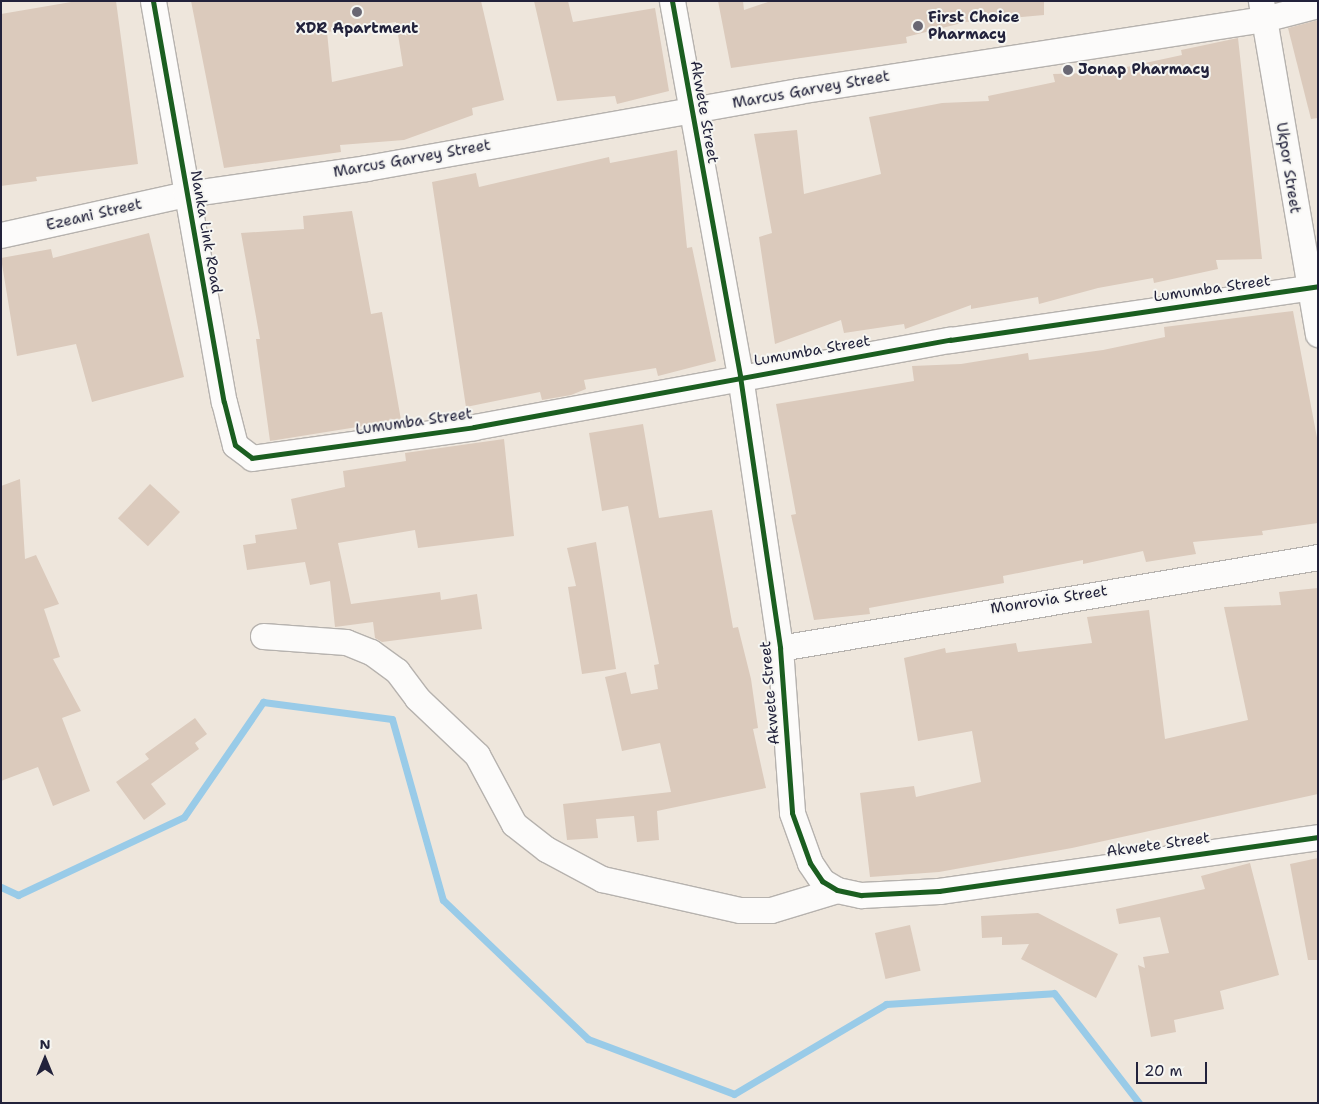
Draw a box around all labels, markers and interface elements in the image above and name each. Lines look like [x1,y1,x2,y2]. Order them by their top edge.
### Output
marker: XDR Apartment [351,6,363,18]
place label: First Choice Pharmacy [928,8,1019,43]
place label: XDR Apartment [296,20,418,38]
marker: First Choice Pharmacy [912,20,924,32]
street label: Akwete Street [686,59,722,165]
place label: Jonap Pharmacy [1078,61,1210,79]
marker: Jonap Pharmacy [1062,64,1074,76]
street label: Marcus Garvey Street [731,67,891,113]
street label: Ukpor Street [1272,121,1304,215]
street label: Marcus Garvey Street [332,136,492,182]
street label: Nanka Link Road [186,169,226,295]
street label: Ezeani Street [44,195,144,235]
street label: Lumumba Street [1152,272,1272,306]
street label: Lumumba Street [752,332,872,370]
street label: Lumumba Street [354,405,474,439]
street label: Monrovia Street [989,582,1109,618]
street label: Akwete Street [756,640,784,746]
street label: Akwete Street [1105,829,1211,861]
north arrow [20,1034,70,1084]
text: N [39,1035,51,1053]
scale bar [1139,1052,1210,1084]
text: 20 m [1144,1061,1183,1081]

